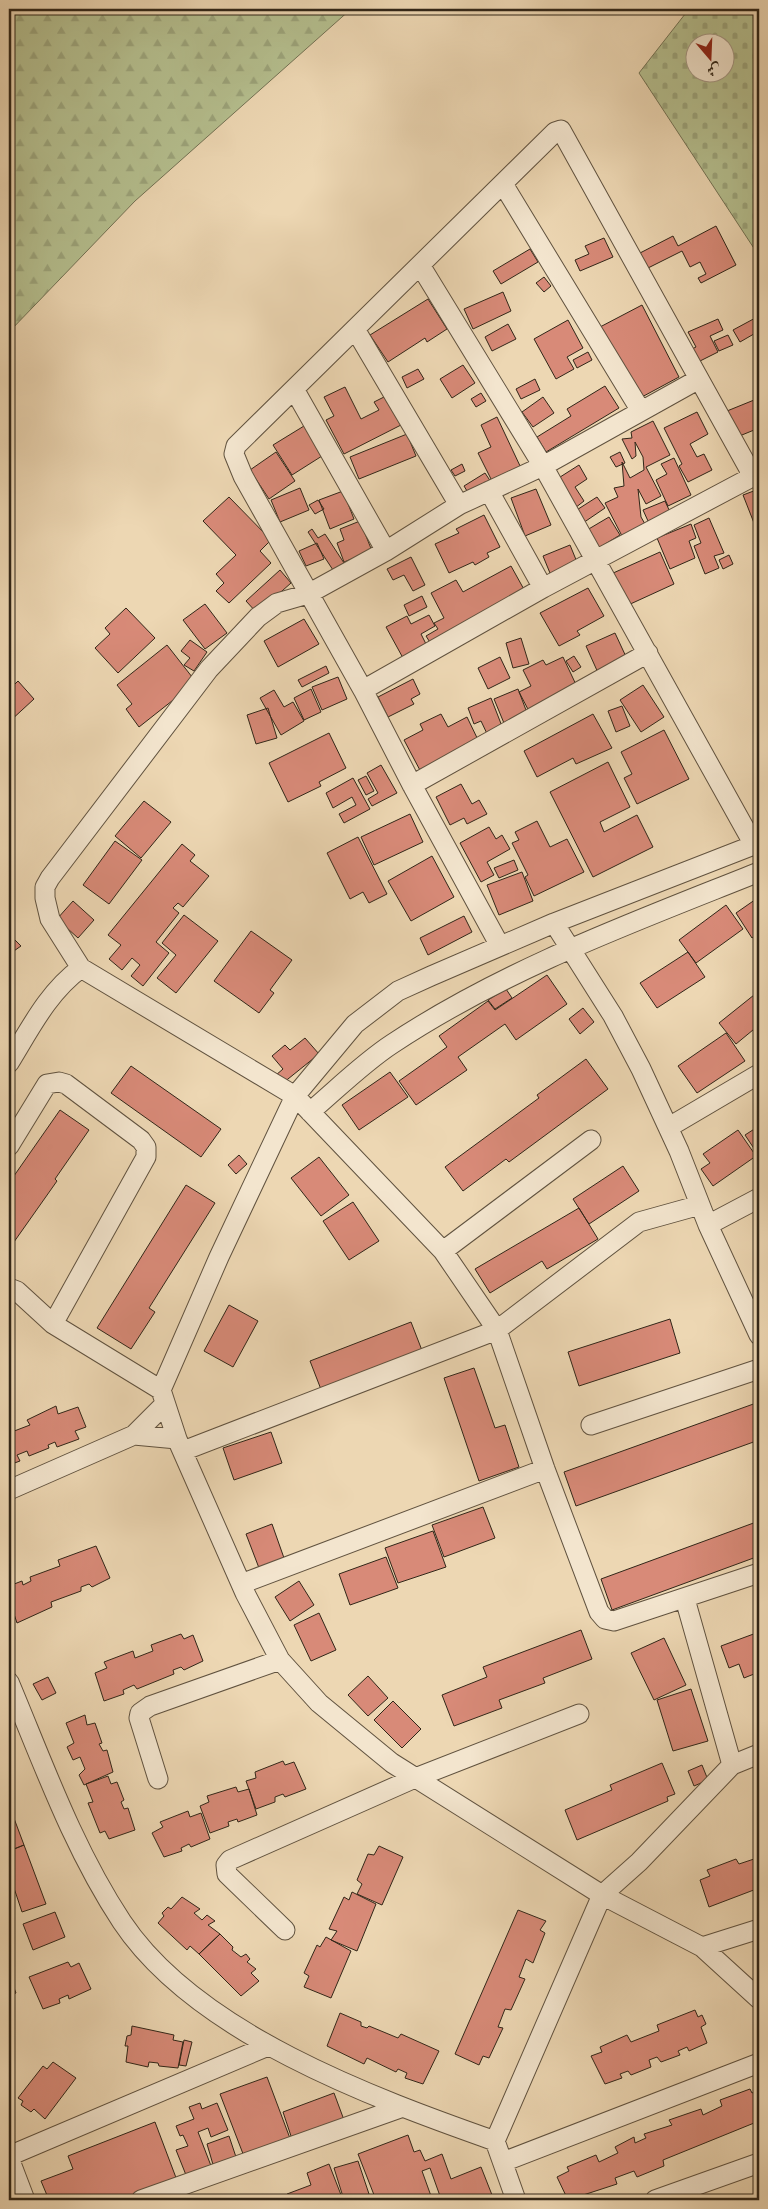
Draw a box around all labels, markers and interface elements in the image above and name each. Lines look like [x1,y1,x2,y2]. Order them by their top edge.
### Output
north arrow [686,32,736,82]
text: ش [704,58,723,80]

